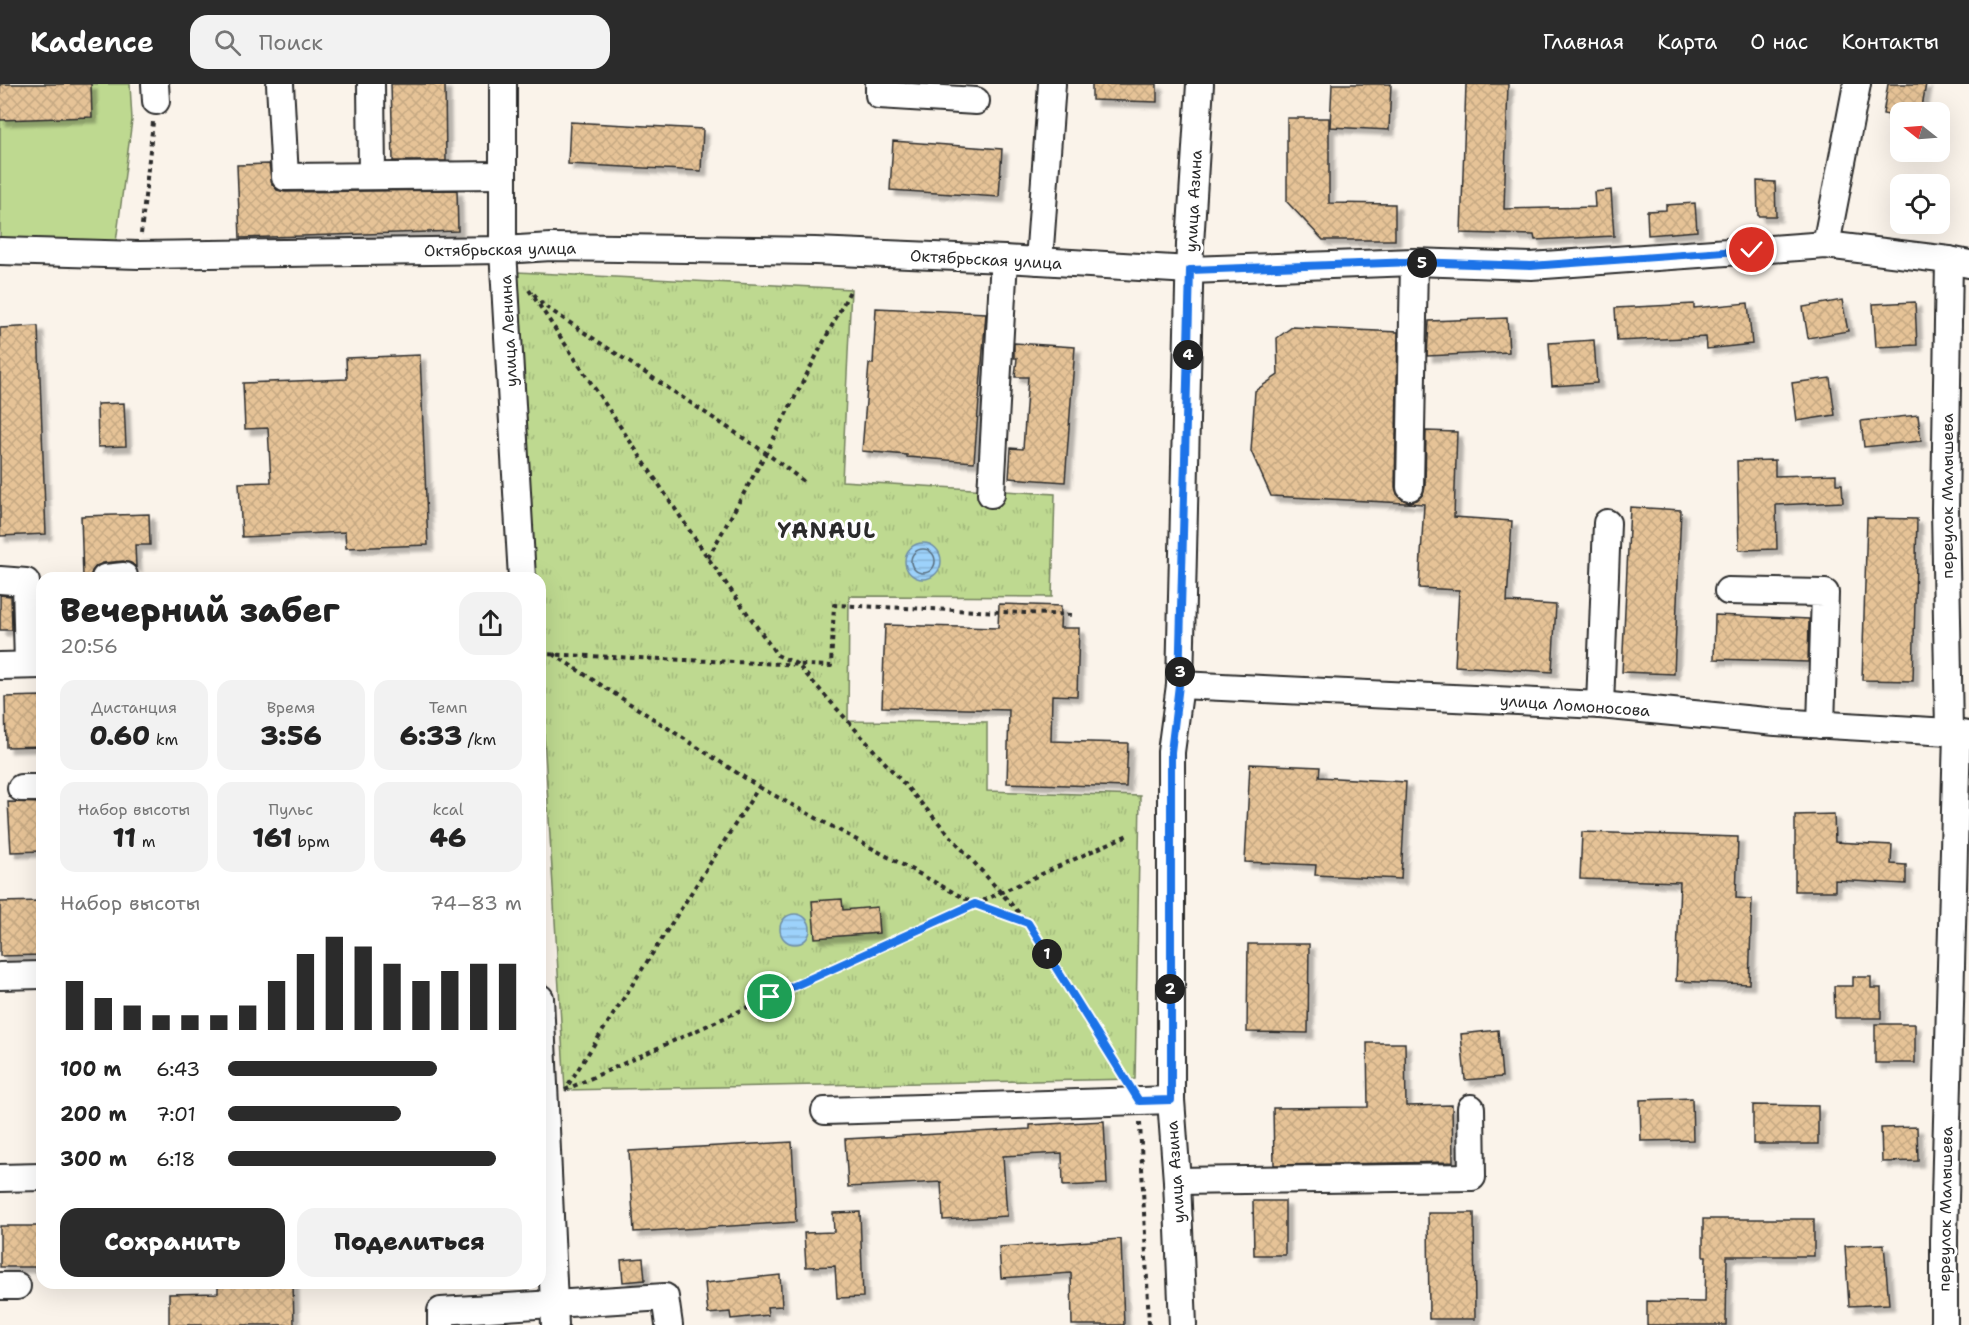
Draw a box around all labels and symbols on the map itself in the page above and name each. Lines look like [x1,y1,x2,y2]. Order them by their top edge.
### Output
north arrow [1890,102,1950,162]
street label: улица Азина [1180,149,1207,253]
pin [1726,224,1777,275]
street label: Октябрьская улица [424,238,576,261]
street label: Октябрьская улица [909,245,1063,274]
pin: 5 [1407,248,1437,278]
street label: улица Ленина [495,274,522,388]
pin: 4 [1173,340,1203,370]
street label: переулок Малышева [1937,413,1958,579]
district label: YANAUL [777,516,877,545]
pin: 3 [1165,657,1195,687]
street label: улица Ломоносова [1499,690,1651,721]
pin: 1 [1032,939,1062,969]
pin [744,971,795,1022]
pin: 2 [1155,974,1185,1004]
street label: улица Азина [1161,1120,1190,1224]
street label: переулок Малышева [1934,1126,1957,1292]

